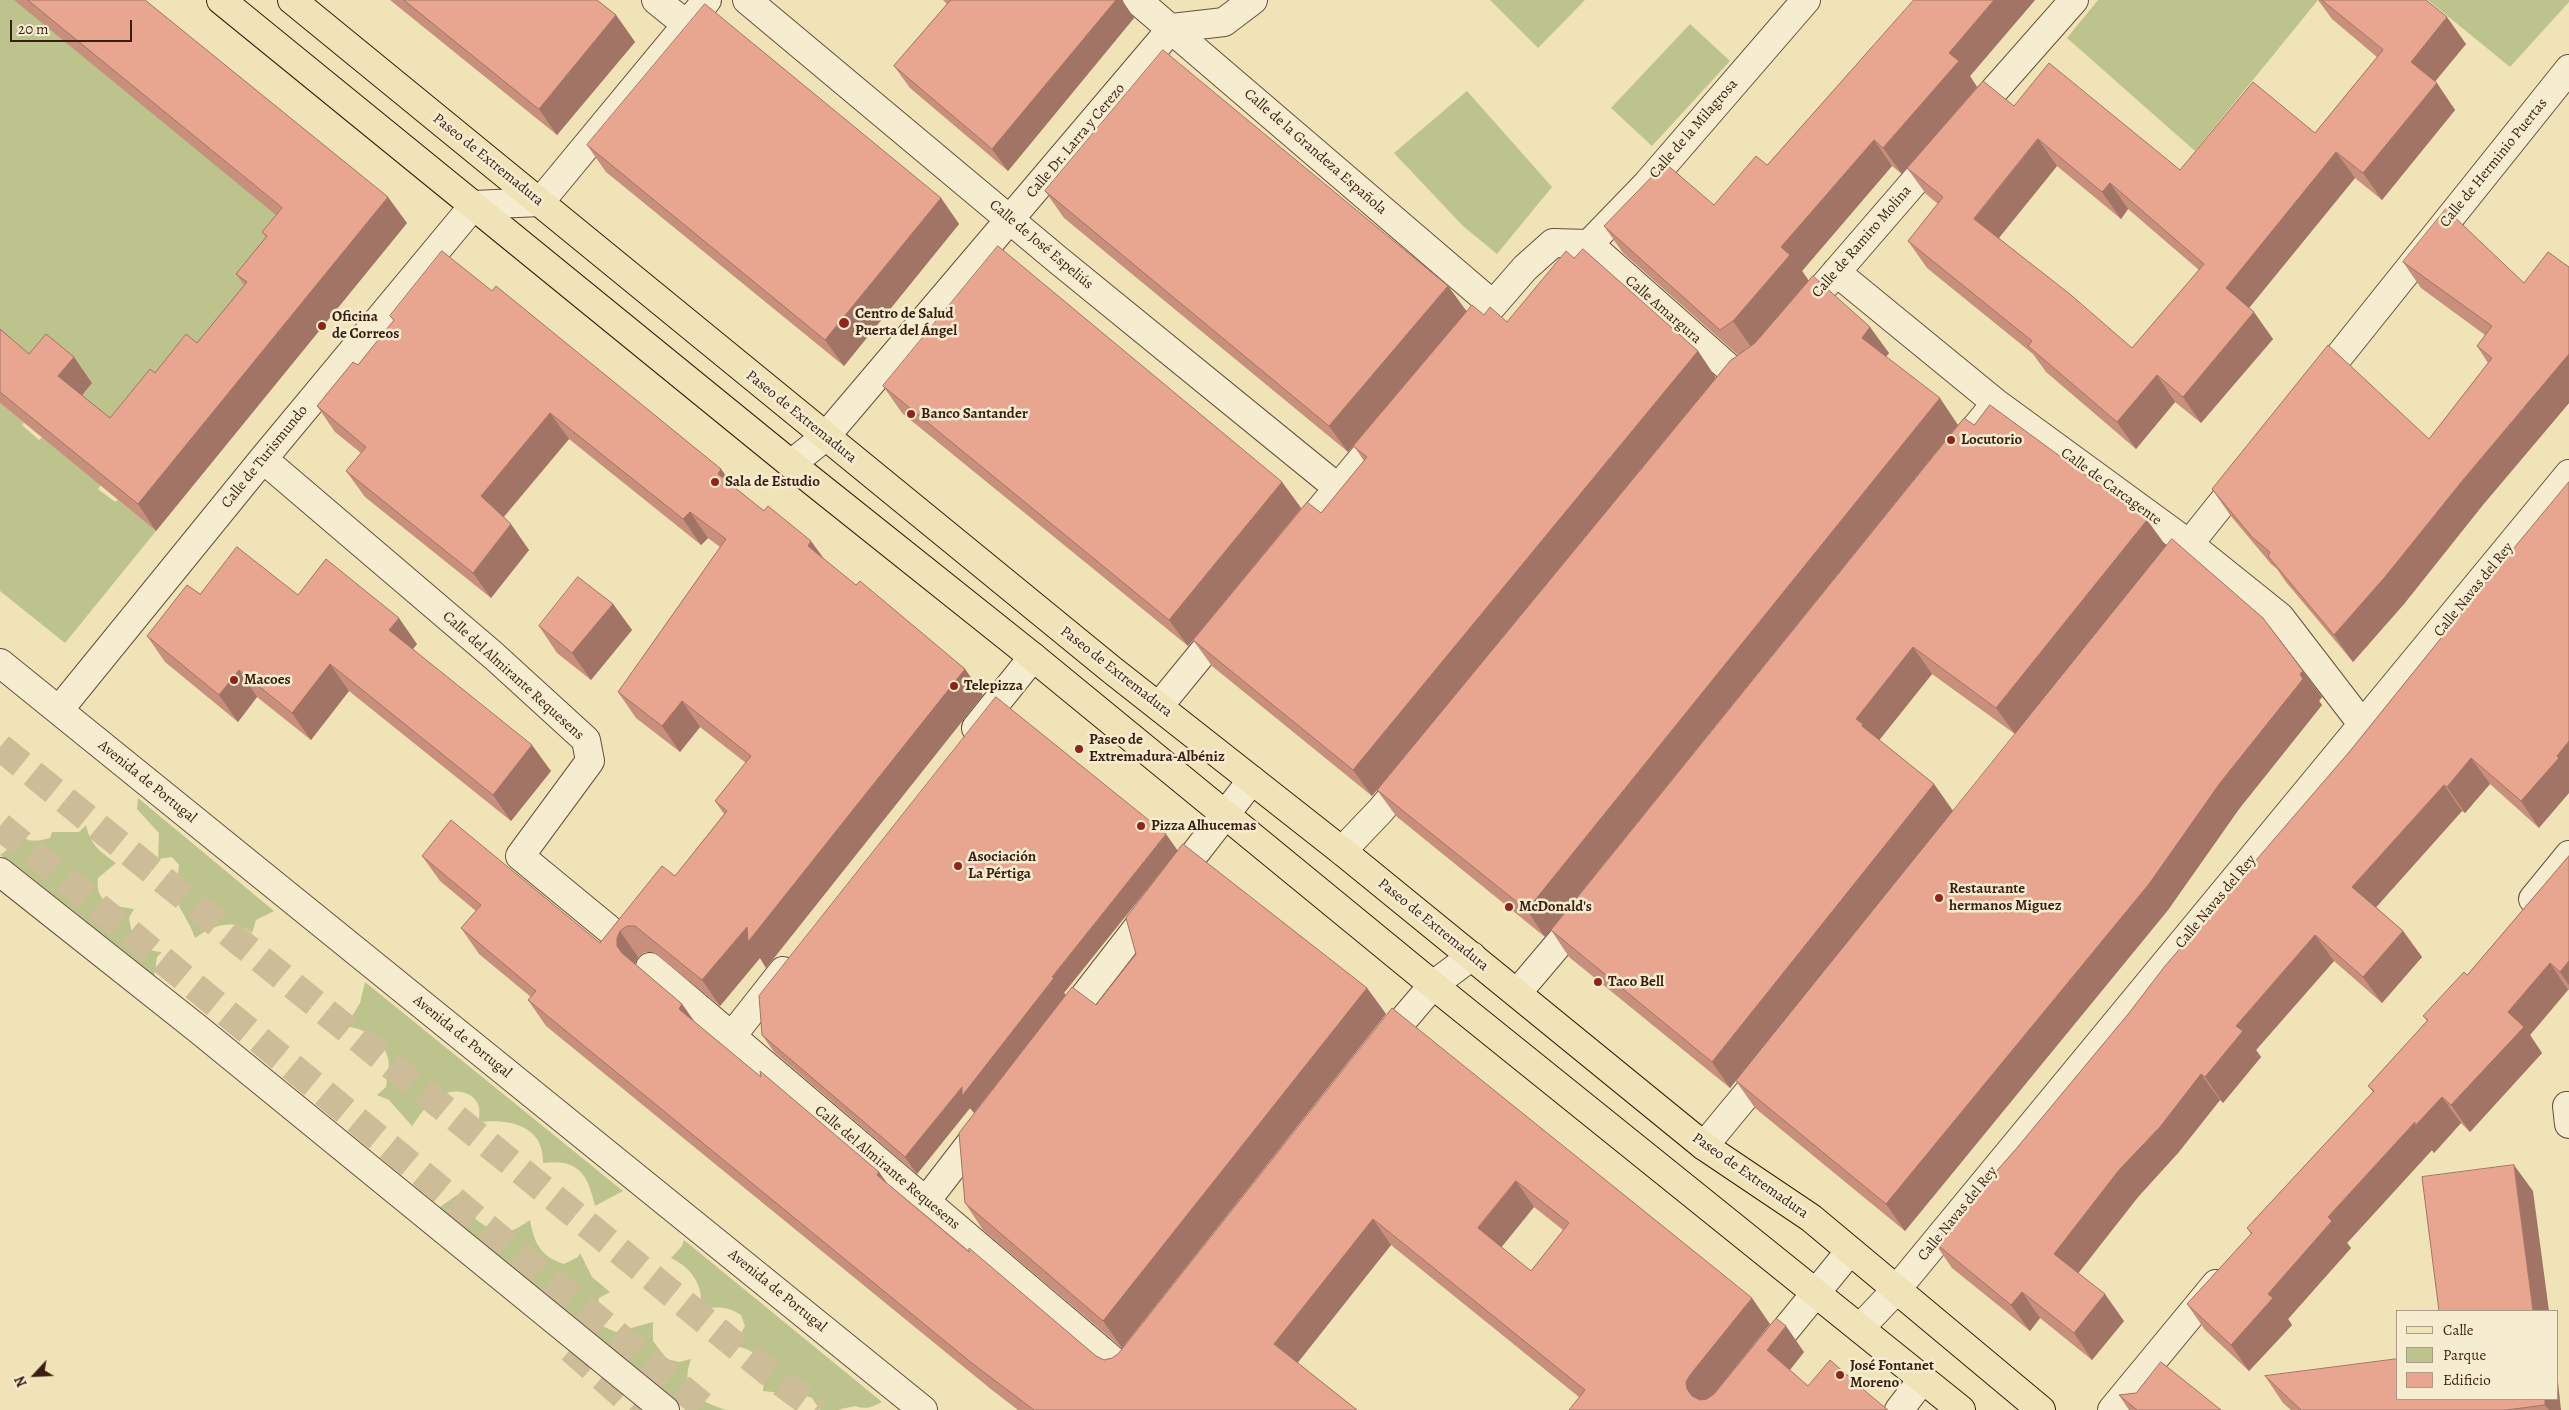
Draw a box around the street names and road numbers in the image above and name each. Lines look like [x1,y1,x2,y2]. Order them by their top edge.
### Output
street label: Calle de la Milagrosa [1646,76,1742,182]
street label: Calle Dr. Larra y Cerezo [1023,80,1129,202]
street label: Calle de la Grandeza Española [1240,85,1390,219]
street label: Calle de Herminio Puertas [2436,95,2552,231]
street label: Paseo de Extremadura [429,110,547,210]
street label: Calle de Ramiro Molina [1808,182,1916,302]
street label: Calle de José Espeliús [985,196,1097,294]
street label: Calle Amargura [1621,272,1705,348]
street label: Paseo de Extremadura [742,367,860,467]
street label: Calle de Turismundo [218,402,312,512]
street label: Calle de Carcagente [2057,444,2165,530]
street label: Calle Navas del Rey [2430,539,2518,641]
street label: Calle del Almirante Requesens [439,608,587,744]
street label: Paseo de Extremadura [1056,623,1176,721]
street label: Avenida de Portugal [94,737,200,827]
street label: Calle Navas del Rey [2172,852,2260,952]
street label: Paseo de Extremadura [1374,875,1492,975]
street label: Avenida de Portugal [409,992,515,1082]
street label: Calle del Almirante Requesens [811,1102,963,1234]
street label: Paseo de Extremadura [1689,1129,1811,1223]
street label: Calle Navas del Rey [1914,1163,2002,1265]
street label: Avenida de Portugal [724,1246,830,1336]

